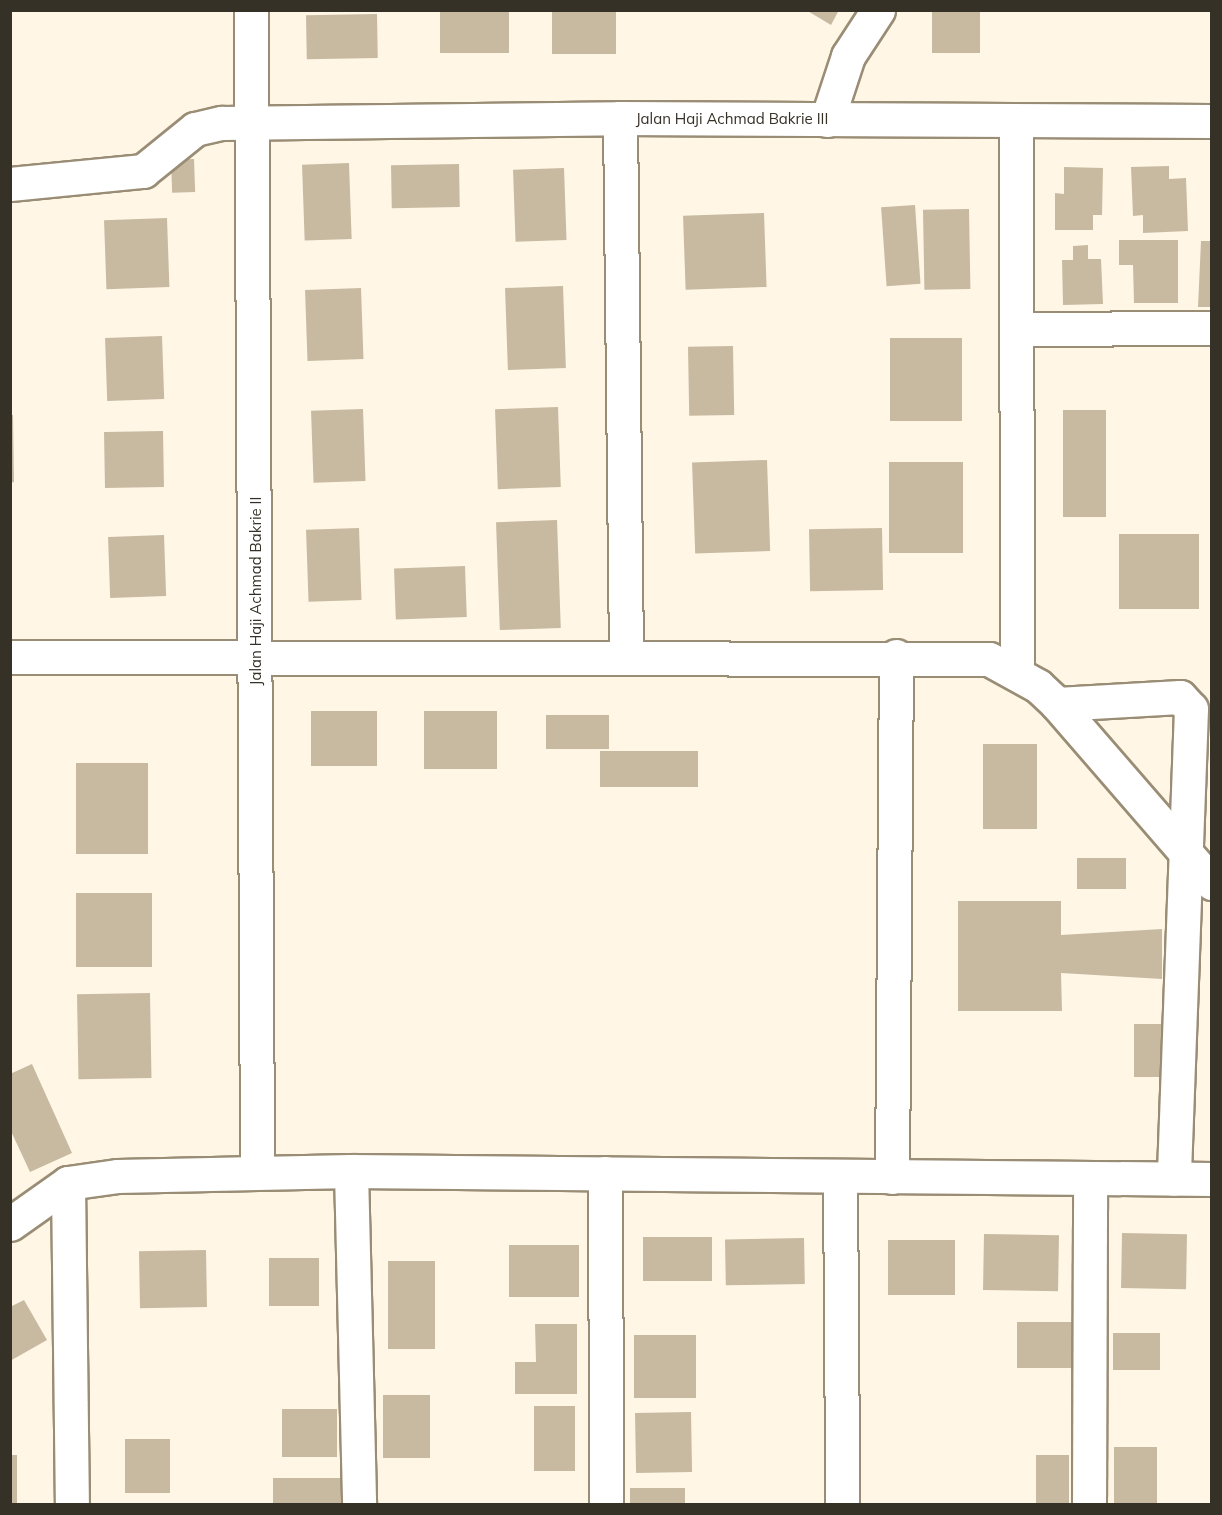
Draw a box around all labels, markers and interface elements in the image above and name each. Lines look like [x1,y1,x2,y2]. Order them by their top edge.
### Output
street label: Jalan Haji Achmad Bakrie III [636,110,828,128]
street label: Jalan Haji Achmad Bakrie II [247,497,265,685]

